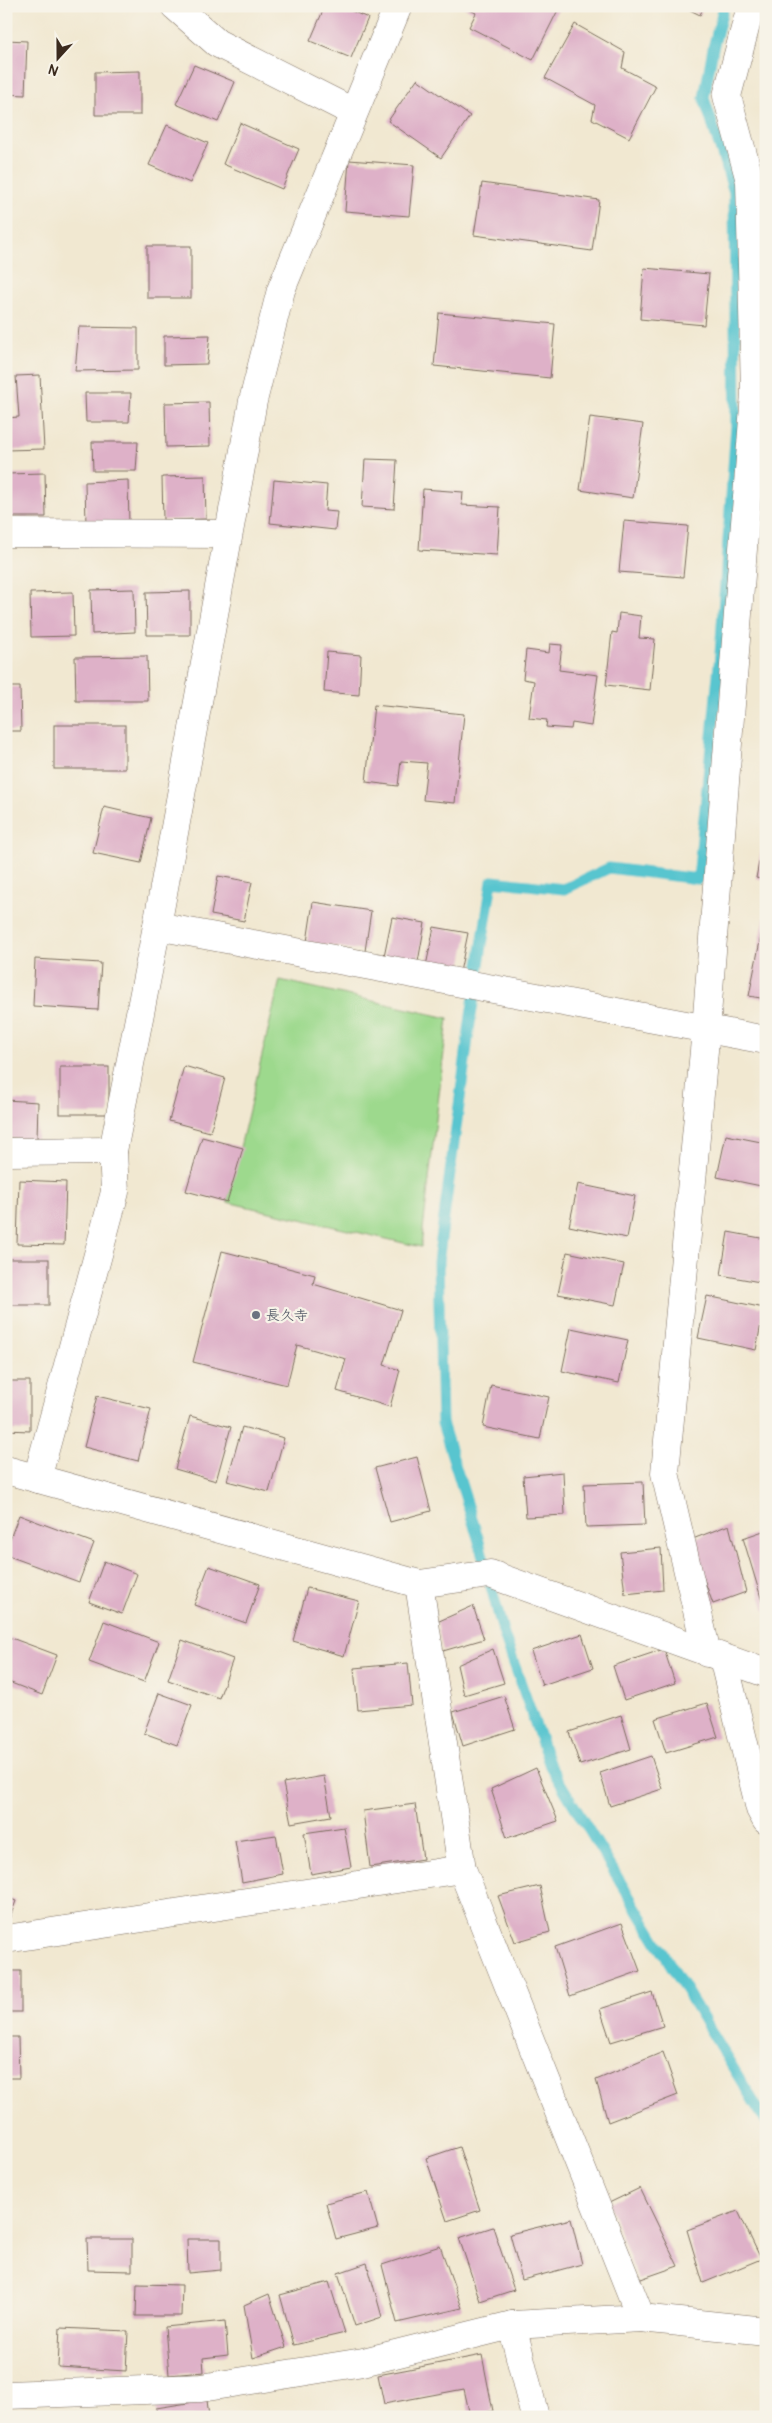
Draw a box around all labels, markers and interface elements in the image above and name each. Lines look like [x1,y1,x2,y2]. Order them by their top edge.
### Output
north arrow [32,32,82,82]
text: N [46,60,61,79]
place label: 長久寺 [266,1307,308,1324]
marker: 長久寺 [250,1309,262,1321]

